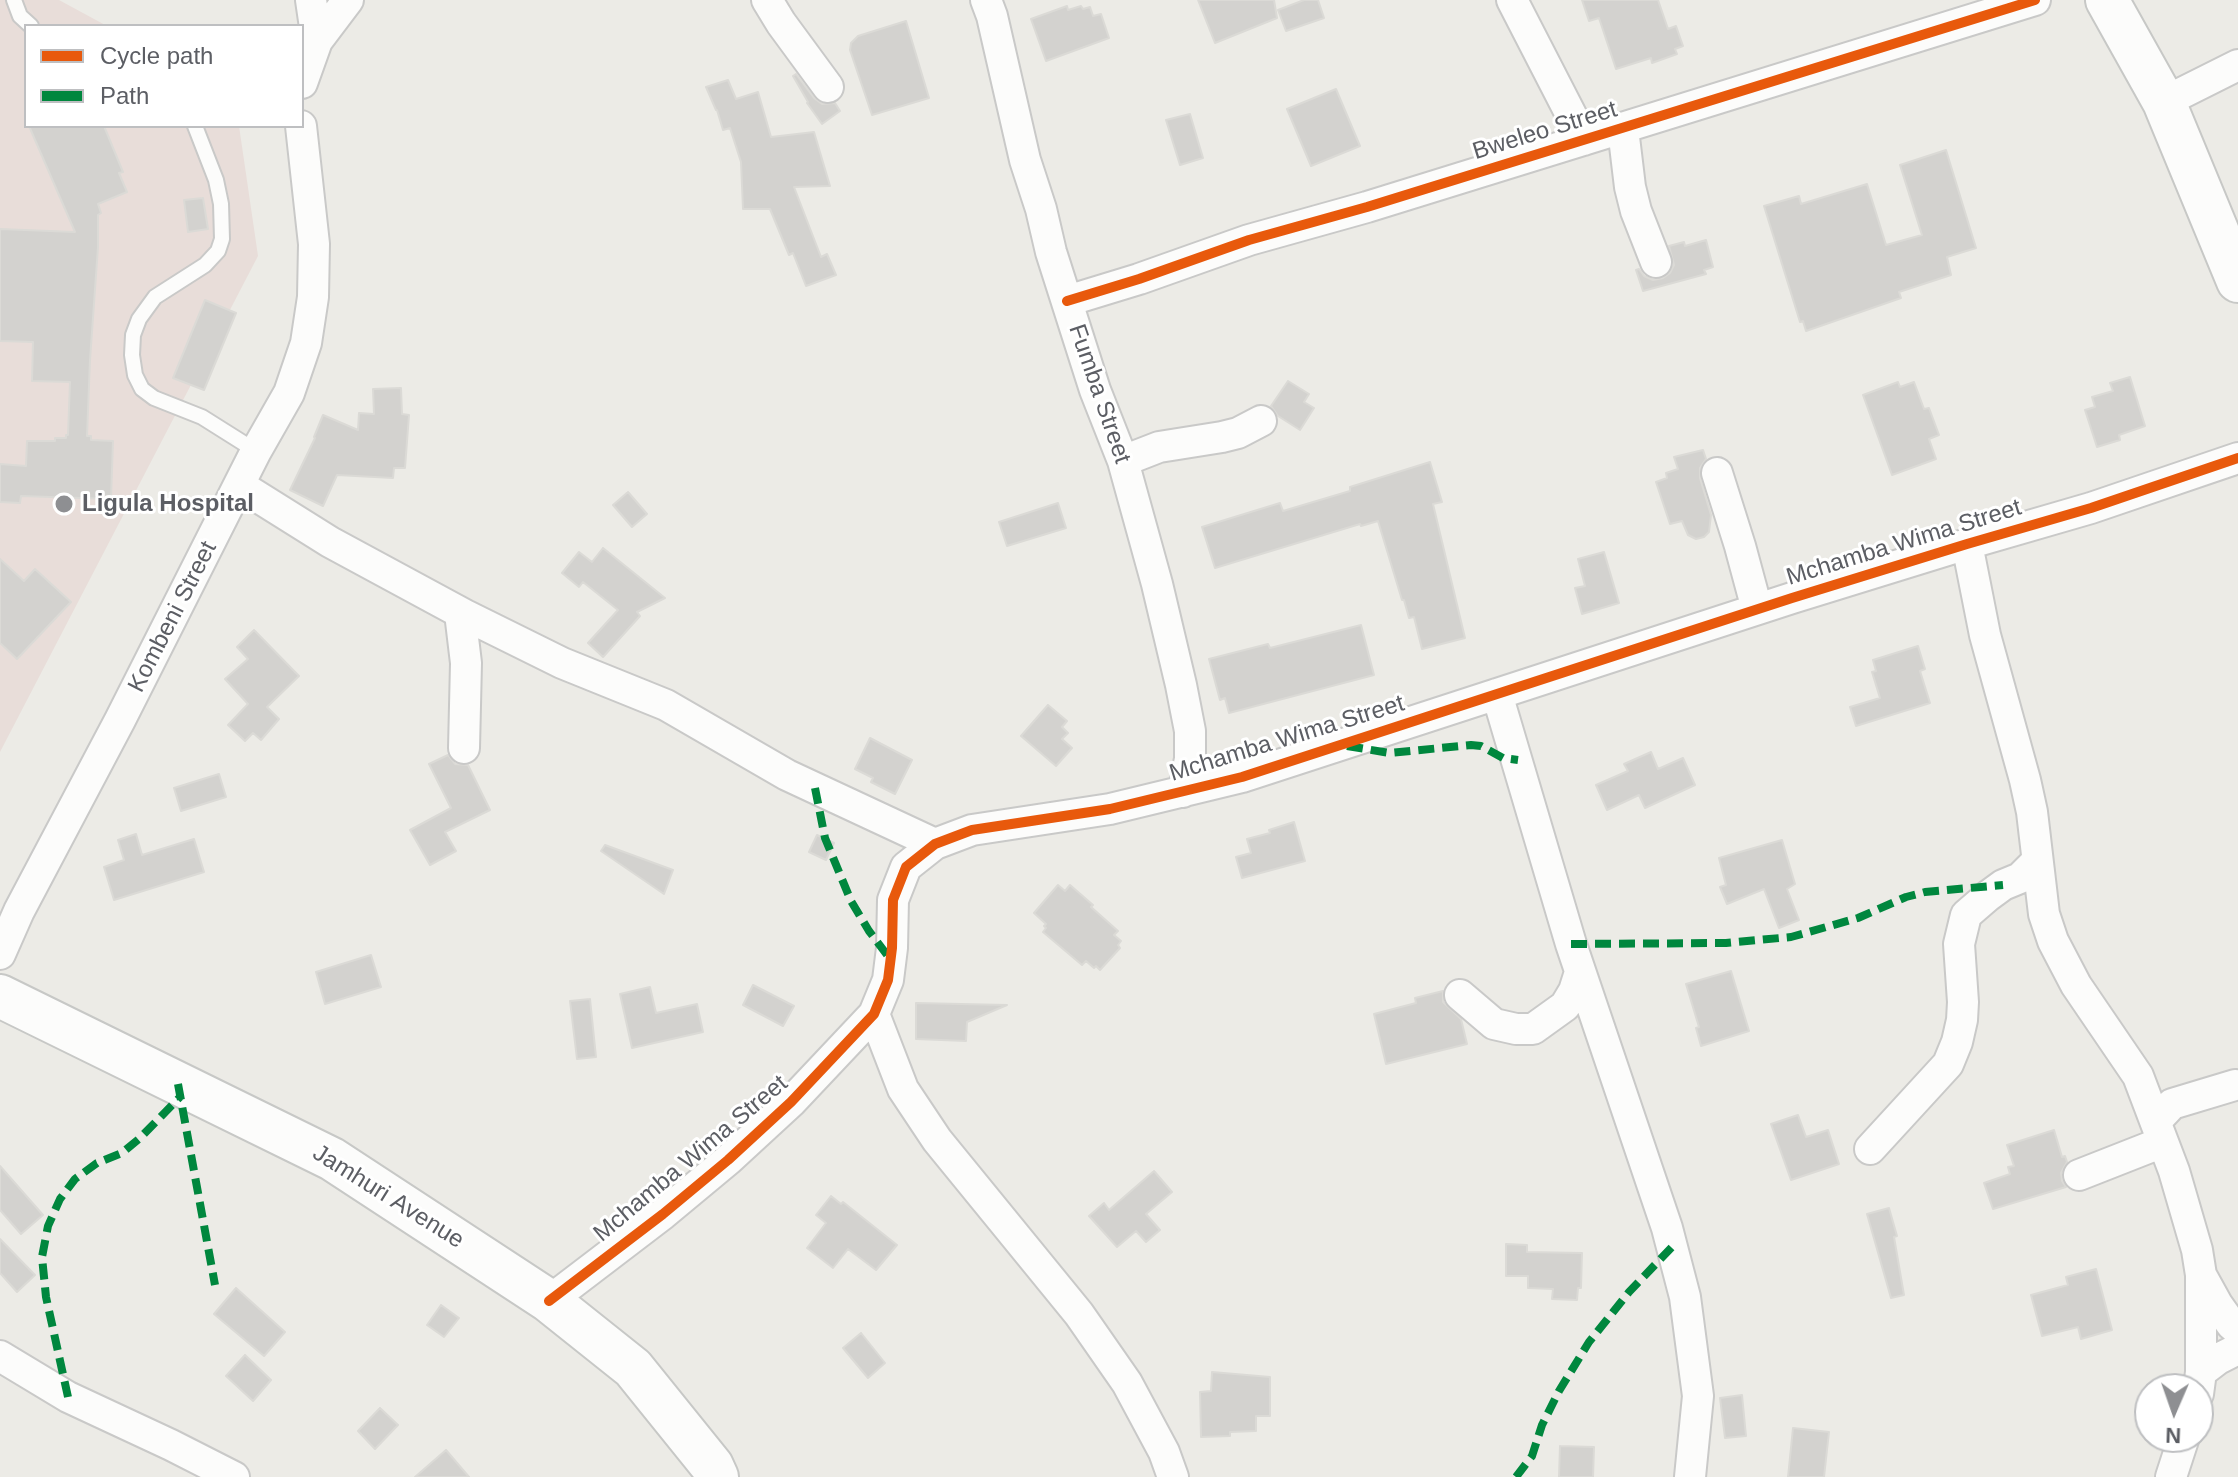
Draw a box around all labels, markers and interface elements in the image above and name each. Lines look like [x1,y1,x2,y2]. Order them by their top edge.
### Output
legend [24,24,304,128]
text: Cycle path [100,42,213,69]
text: Path [100,82,149,109]
street label: Bweleo Street [1469,95,1621,167]
street label: Fumba Street [1062,321,1136,467]
place label: Ligula Hospital [82,490,254,518]
marker: Ligula Hospital [53,493,75,515]
street label: Mchamba Wima Street [1783,494,2025,592]
street label: Kombeni Street [123,537,223,697]
street label: Mchamba Wima Street [1166,690,1408,788]
street label: Mchamba Wima Street [588,1070,794,1248]
street label: Jamhuri Avenue [307,1139,469,1255]
north arrow [2134,1373,2214,1453]
text: N [2165,1423,2182,1448]

